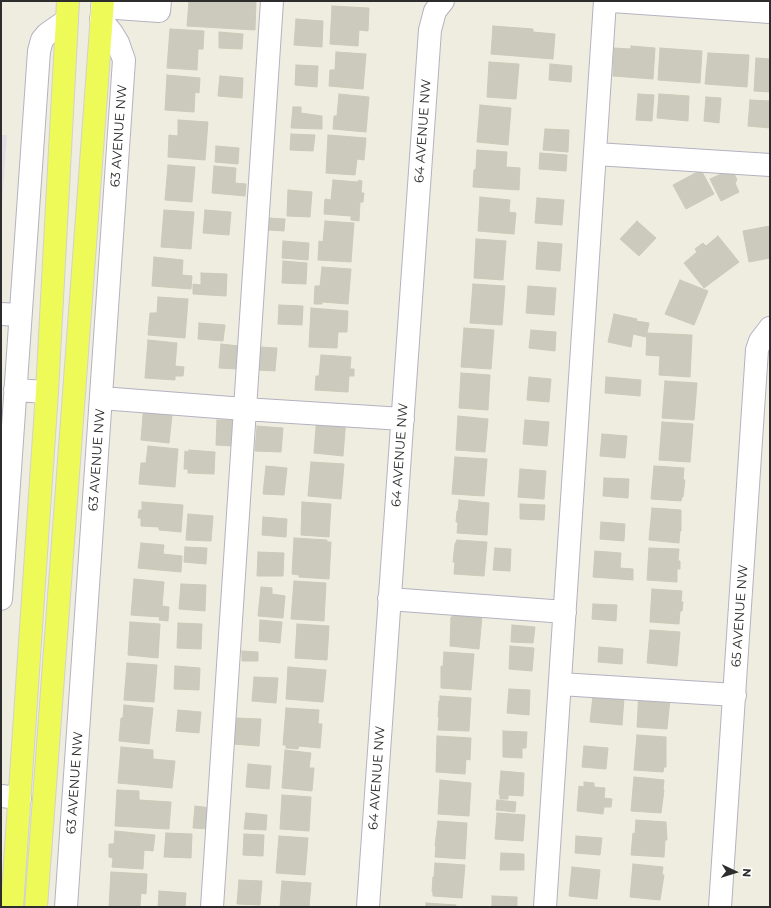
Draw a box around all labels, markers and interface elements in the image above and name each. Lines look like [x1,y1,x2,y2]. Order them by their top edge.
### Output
street label: 64 AVENUE NW [412,79,434,183]
street label: 63 AVENUE NW [108,84,130,188]
street label: 64 AVENUE NW [389,403,411,507]
street label: 63 AVENUE NW [86,408,108,512]
street label: 65 AVENUE NW [729,564,751,668]
street label: 64 AVENUE NW [366,726,388,830]
street label: 63 AVENUE NW [64,731,86,835]
north arrow [715,852,755,892]
text: N [740,868,754,878]

